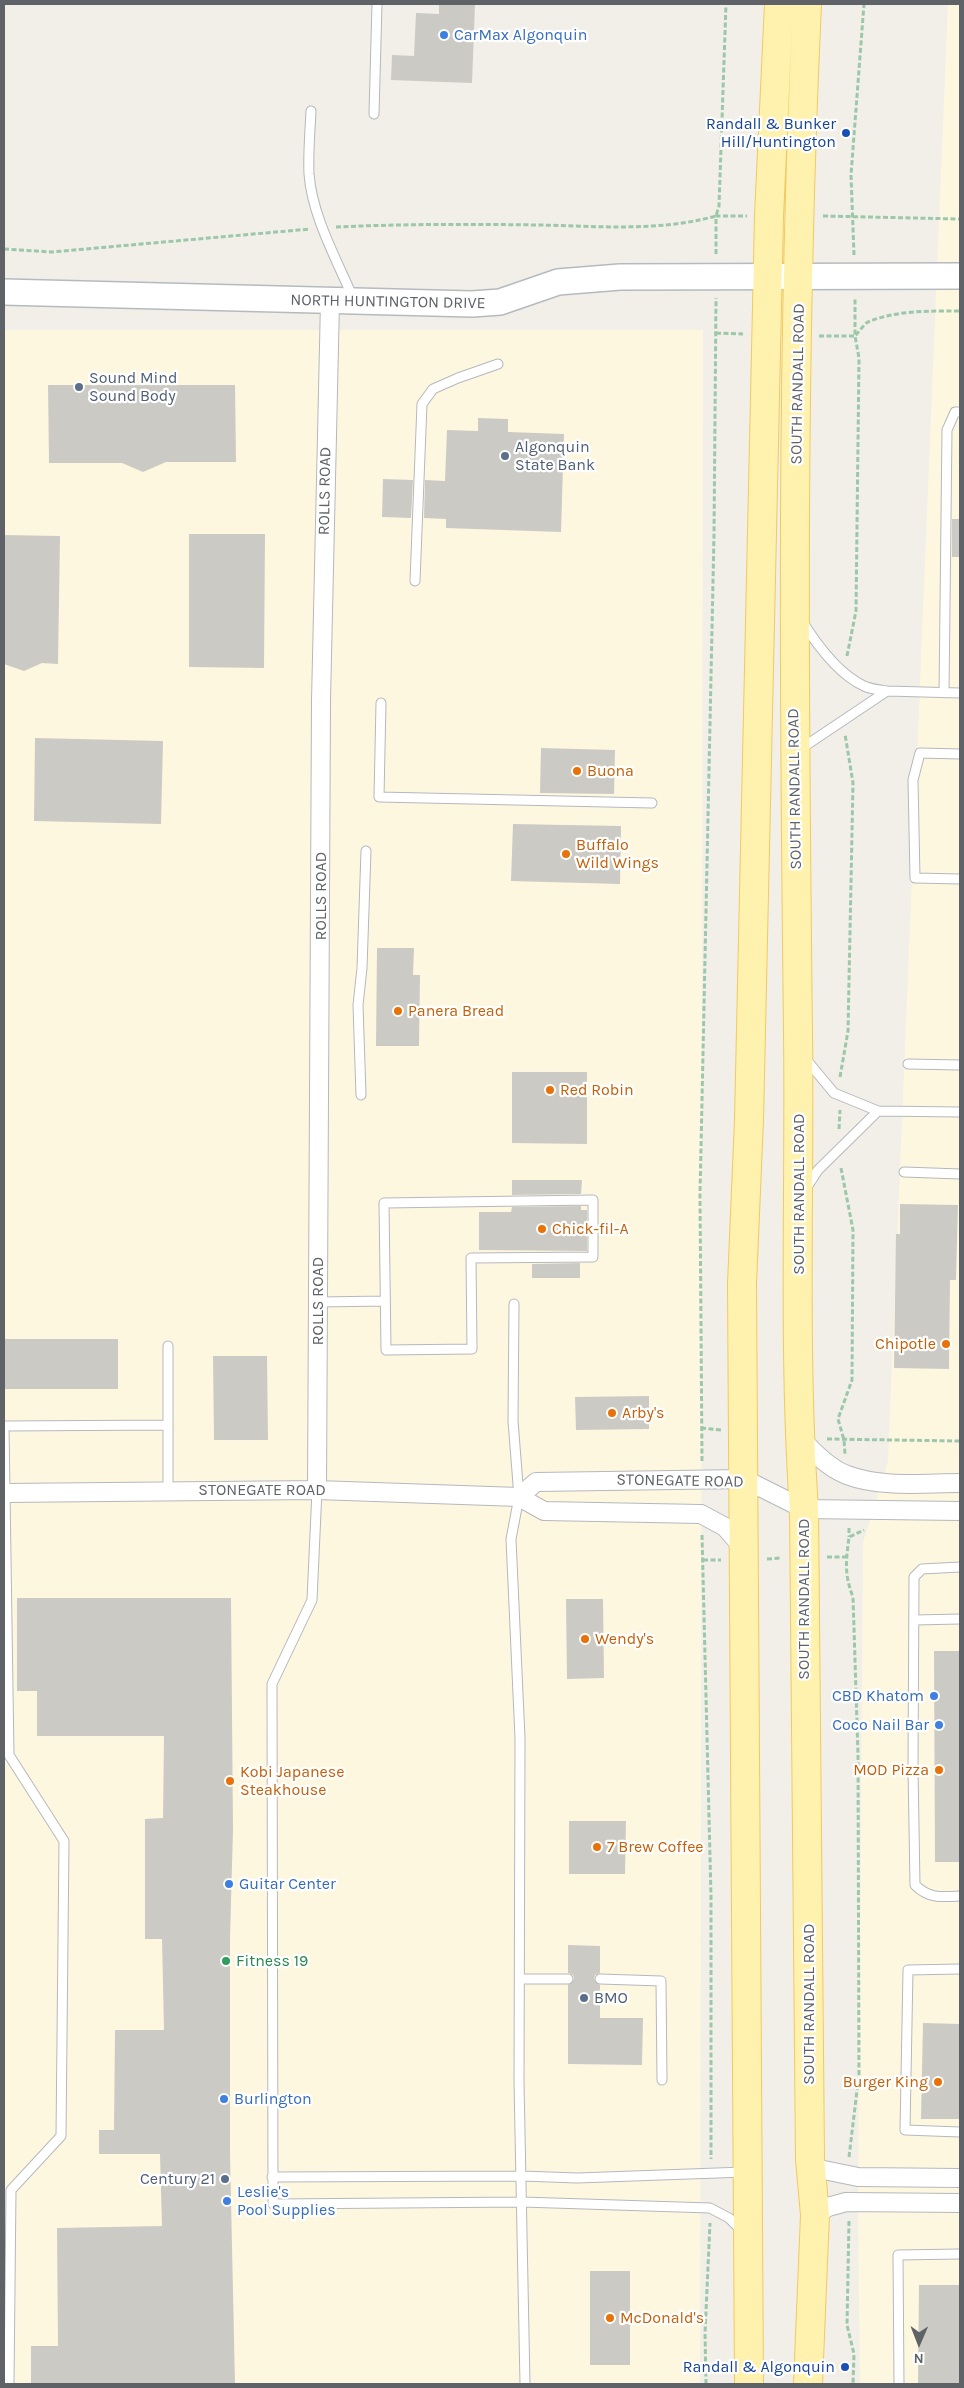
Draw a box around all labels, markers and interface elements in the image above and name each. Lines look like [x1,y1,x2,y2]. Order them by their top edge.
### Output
place label: CarMax Algonquin [454,25,587,45]
marker: CarMax Algonquin [438,29,450,41]
place label: Randall & Bunker Hill/Huntington [706,114,836,152]
marker: Randall & Bunker Hill/Huntington [840,127,852,139]
street label: NORTH HUNTINGTON DRIVE [290,291,486,313]
street label: SOUTH RANDALL ROAD [787,303,809,465]
place label: Sound Mind Sound Body [89,368,177,406]
marker: Sound Mind Sound Body [73,381,85,393]
place label: Algonquin State Bank [515,437,595,475]
street label: ROLLS ROAD [315,447,335,535]
marker: Algonquin State Bank [499,450,511,462]
street label: SOUTH RANDALL ROAD [784,708,806,870]
place label: Buona [587,761,634,781]
marker: Buona [571,765,583,777]
place label: Buffalo Wild Wings [576,835,659,873]
marker: Buffalo Wild Wings [560,848,572,860]
street label: ROLLS ROAD [311,852,331,940]
place label: Panera Bread [408,1001,504,1021]
marker: Panera Bread [392,1005,404,1017]
place label: Red Robin [560,1080,634,1100]
marker: Red Robin [544,1084,556,1096]
street label: SOUTH RANDALL ROAD [789,1113,809,1275]
place label: Chick-fil-A [552,1219,629,1239]
marker: Chick-fil-A [536,1223,548,1235]
street label: ROLLS ROAD [308,1257,328,1345]
place label: Chipotle [875,1334,936,1354]
marker: Chipotle [940,1338,952,1350]
place label: Arby's [622,1403,664,1423]
marker: Arby's [606,1407,618,1419]
street label: STONEGATE ROAD [616,1470,744,1492]
street label: STONEGATE ROAD [198,1480,326,1500]
street label: SOUTH RANDALL ROAD [794,1518,814,1680]
place label: Wendy's [595,1629,654,1649]
marker: Wendy's [579,1633,591,1645]
place label: CBD Khatom [832,1686,924,1706]
marker: CBD Khatom [928,1690,940,1702]
place label: Coco Nail Bar [832,1715,929,1735]
marker: Coco Nail Bar [933,1719,945,1731]
place label: MOD Pizza [853,1760,929,1780]
place label: Kobi Japanese Steakhouse [240,1762,344,1800]
marker: MOD Pizza [933,1764,945,1776]
marker: Kobi Japanese Steakhouse [224,1775,236,1787]
place label: 7 Brew Coffee [607,1837,704,1857]
marker: 7 Brew Coffee [591,1841,603,1853]
place label: Guitar Center [239,1874,336,1894]
marker: Guitar Center [223,1878,235,1890]
street label: SOUTH RANDALL ROAD [799,1923,819,2085]
place label: Fitness 19 [236,1951,308,1971]
marker: Fitness 19 [220,1955,232,1967]
place label: BMO [594,1988,628,2008]
marker: BMO [578,1992,590,2004]
place label: Burger King [843,2072,928,2092]
marker: Burger King [932,2076,944,2088]
place label: Burlington [234,2089,312,2109]
marker: Burlington [218,2093,230,2105]
place label: Century 21 [140,2169,215,2189]
marker: Century 21 [219,2173,231,2185]
place label: Leslie's Pool Supplies [237,2182,336,2220]
marker: Leslie's Pool Supplies [221,2195,233,2207]
place label: McDonald's [620,2308,704,2328]
marker: McDonald's [604,2312,616,2324]
north arrow [894,2318,944,2368]
text: N [914,2350,924,2367]
place label: Randall & Algonquin [683,2357,835,2377]
marker: Randall & Algonquin [839,2361,851,2373]

